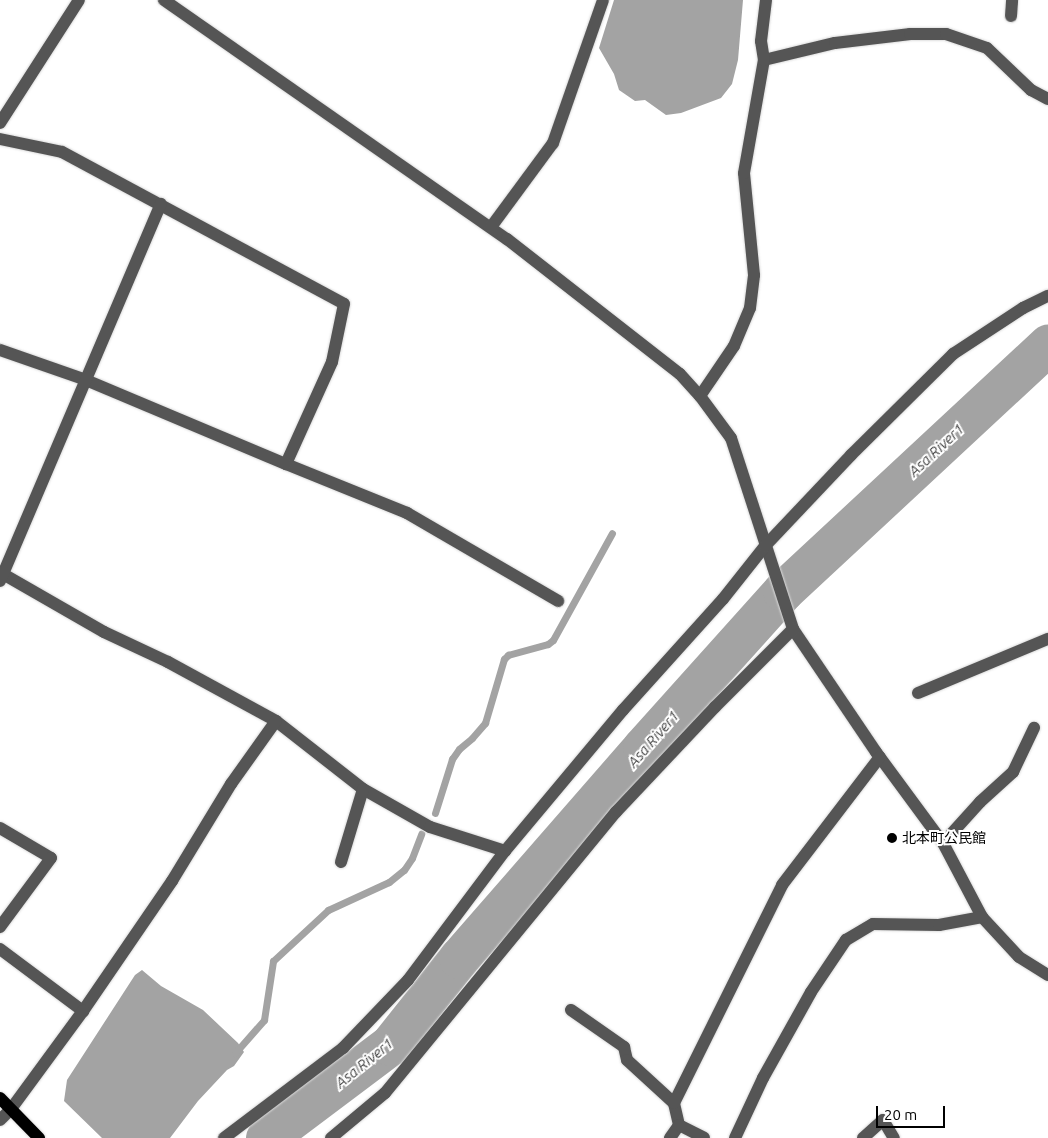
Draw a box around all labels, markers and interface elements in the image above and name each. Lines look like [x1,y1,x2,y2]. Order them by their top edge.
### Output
water label: Asa River1 [905,420,967,480]
water label: Asa River1 [623,707,683,771]
place label: 北本町公民館 [902,830,986,846]
marker: 北本町公民館 [886,832,898,844]
water label: Asa River1 [331,1034,397,1092]
scale bar [878,1096,947,1128]
text: 20 m [884,1106,917,1123]

